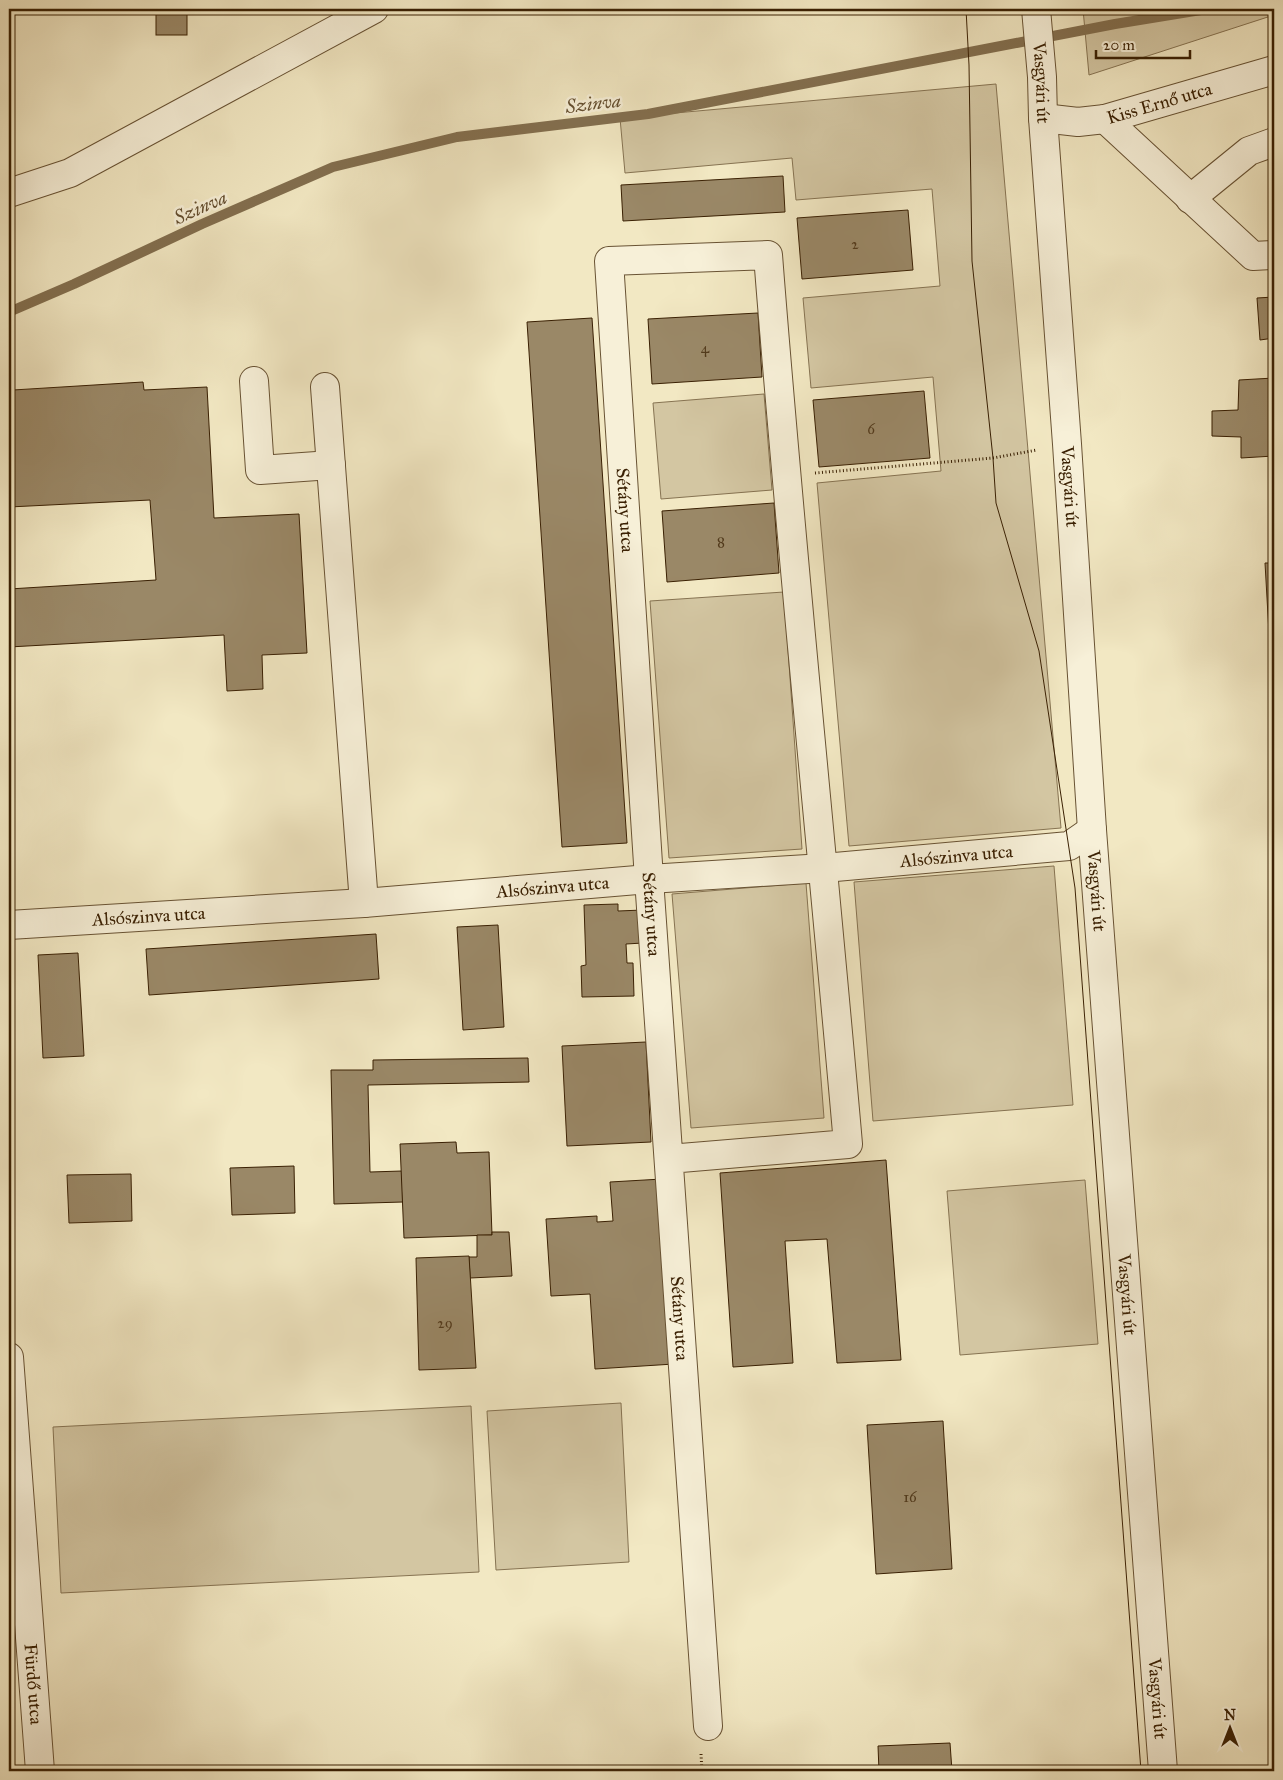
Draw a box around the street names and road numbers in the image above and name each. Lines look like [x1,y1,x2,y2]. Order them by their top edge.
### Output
street label: Vasgyári út [1028,40,1054,125]
street label: Kiss Ernő utca [1104,77,1215,129]
street label: Vasgyári út [1056,444,1083,529]
street label: Sétány utca [611,467,639,554]
street label: Alsószinva utca [898,840,1014,872]
street label: Vasgyári út [1082,849,1111,933]
street label: Alsószinva utca [494,871,610,903]
street label: Sétány utca [638,871,665,958]
street label: Alsószinva utca [90,902,206,931]
street label: Vasgyári út [1113,1252,1141,1337]
street label: Sétány utca [666,1275,694,1362]
street label: Fürdő utca [19,1643,48,1726]
street label: Vasgyári út [1143,1656,1172,1741]

